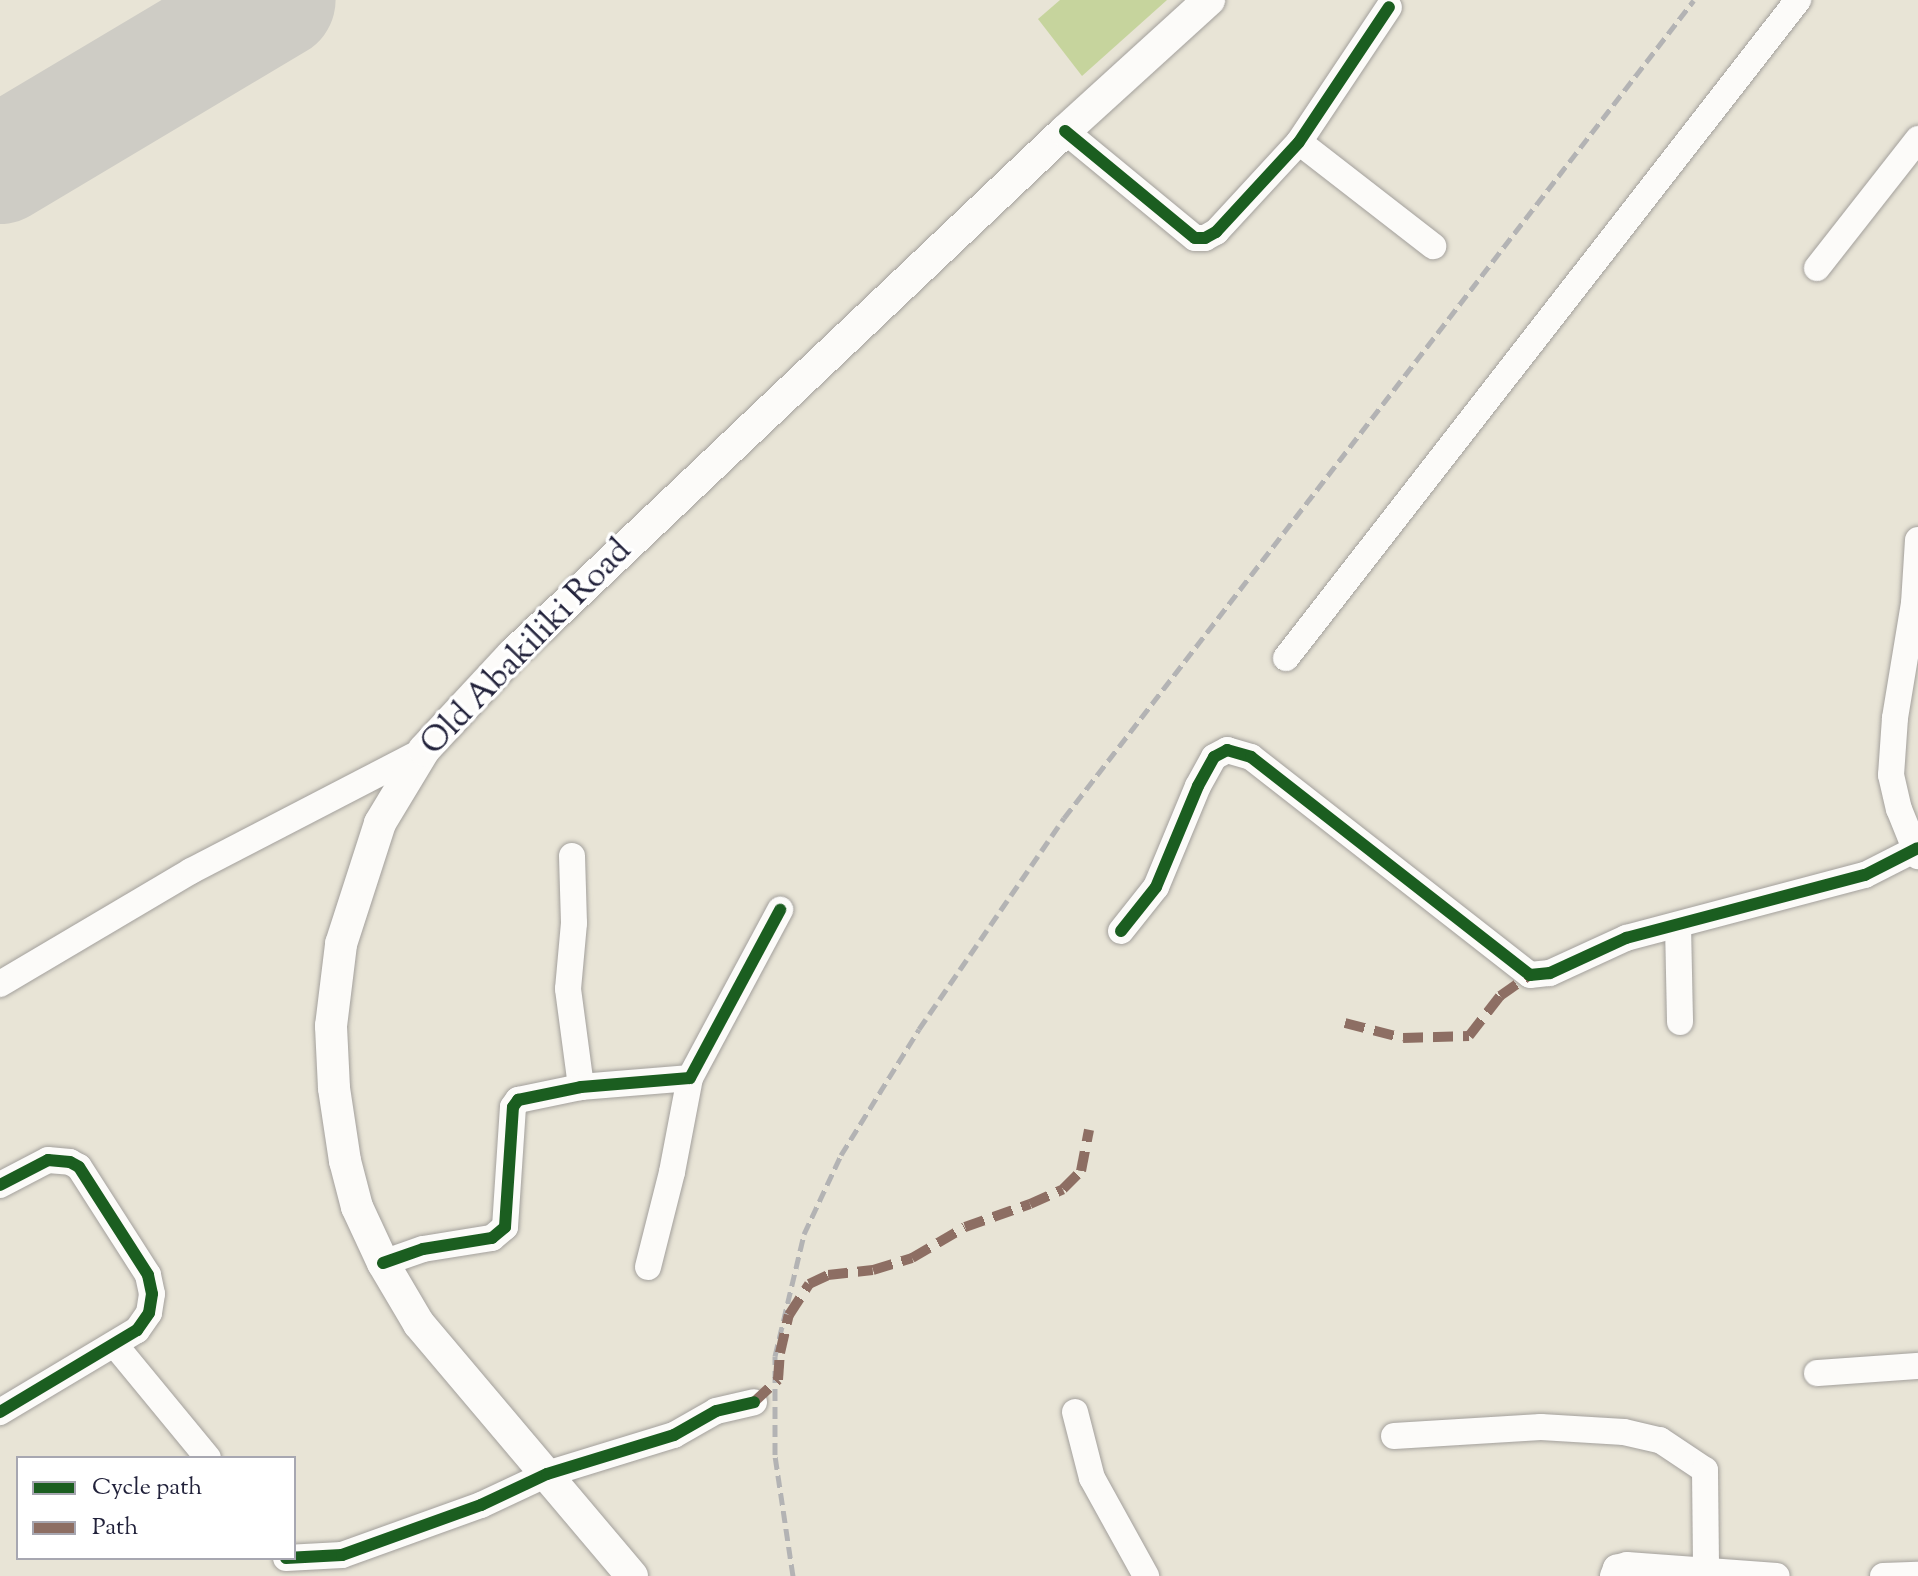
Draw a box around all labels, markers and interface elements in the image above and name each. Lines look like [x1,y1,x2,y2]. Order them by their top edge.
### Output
street label: Old Abakiliki Road [413,531,641,765]
legend [16,1456,296,1560]
text: Cycle path [92,1471,202,1505]
text: Path [92,1511,138,1545]

